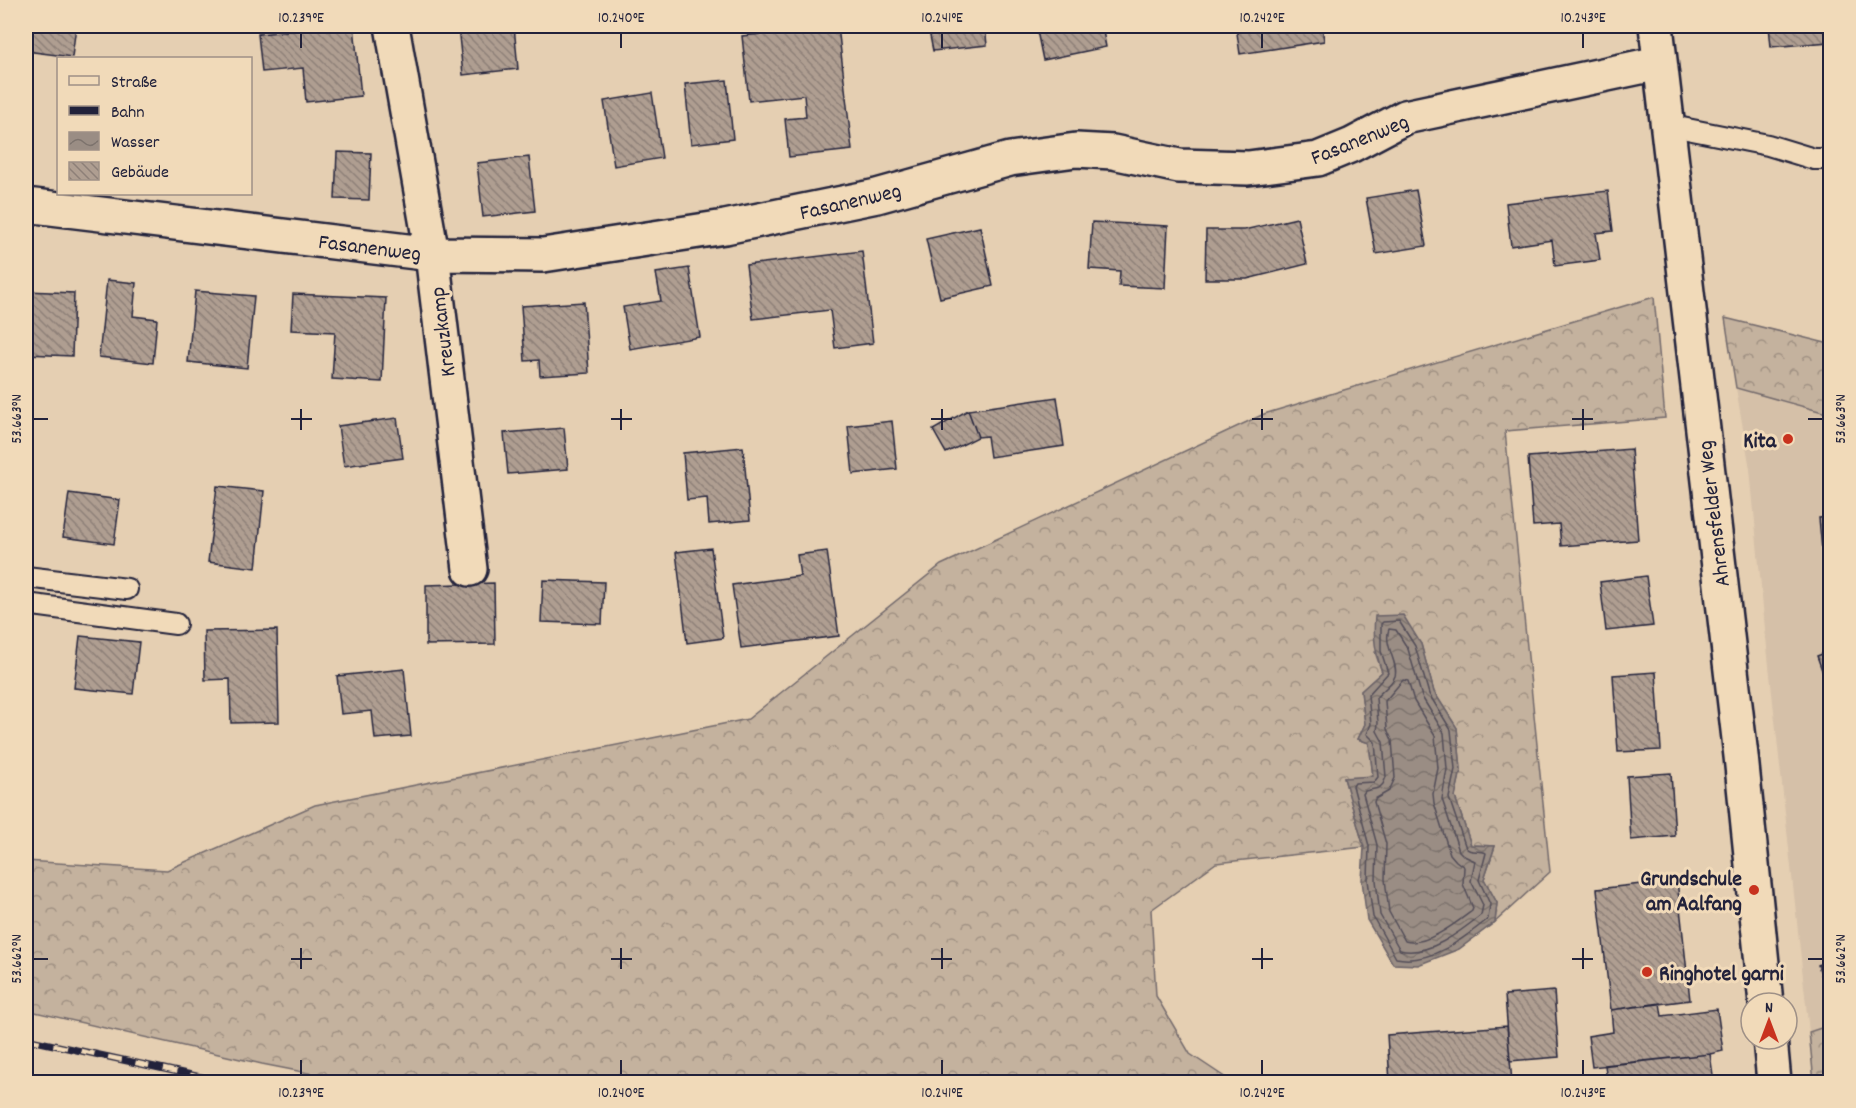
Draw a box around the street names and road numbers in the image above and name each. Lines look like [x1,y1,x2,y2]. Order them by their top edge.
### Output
street label: Fasanenweg [1307,108,1414,175]
street label: Fasanenweg [797,177,905,230]
street label: Fasanenweg [316,228,423,271]
street label: Kreuzkamp [424,285,465,378]
street label: Ahrensfelder Weg [1691,439,1740,588]

